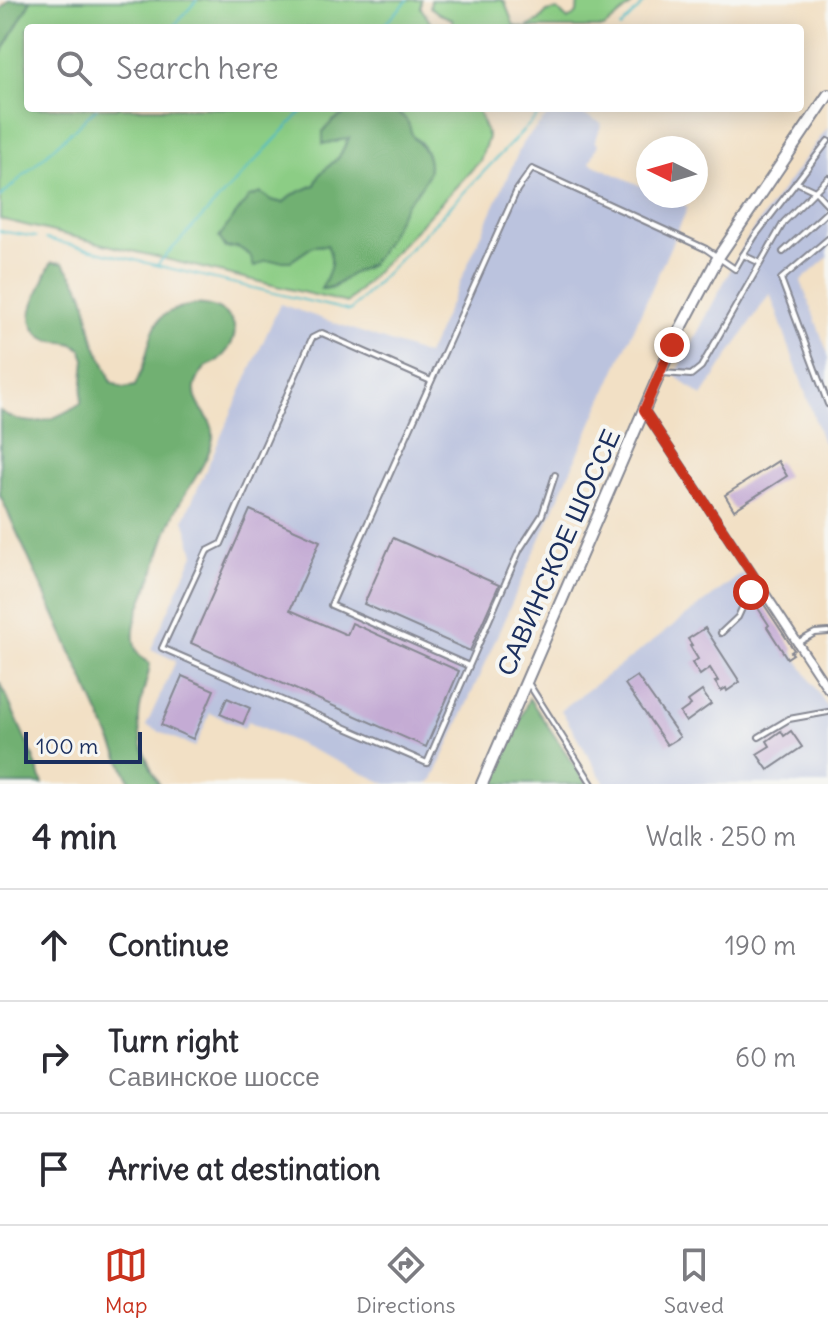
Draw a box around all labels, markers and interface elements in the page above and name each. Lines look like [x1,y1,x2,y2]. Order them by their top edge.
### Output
search box [24,24,804,112]
icon: search [52,46,96,90]
text: Search here [116,49,279,87]
north arrow [636,136,708,208]
route end [654,327,690,363]
street label: САВИНСКОЕ ШОССЕ [489,423,627,681]
route start [733,574,769,610]
scale bar [24,728,142,764]
text: 100 m [36,732,98,760]
text: 4 min [32,815,117,858]
text: Walk · 250 m [646,820,796,853]
icon: ahead [32,923,76,967]
text: Continue [108,926,229,964]
text: 190 m [725,929,796,962]
text: Turn right [108,1022,239,1060]
icon: right [32,1035,76,1079]
text: 60 m [735,1041,796,1074]
text: Савинское шоссе [108,1060,320,1093]
icon: arrive [32,1147,76,1191]
text: Arrive at destination [108,1150,380,1188]
tab: Map [104,1243,148,1319]
tab: Directions [356,1243,456,1319]
tab: Saved [664,1243,724,1319]

